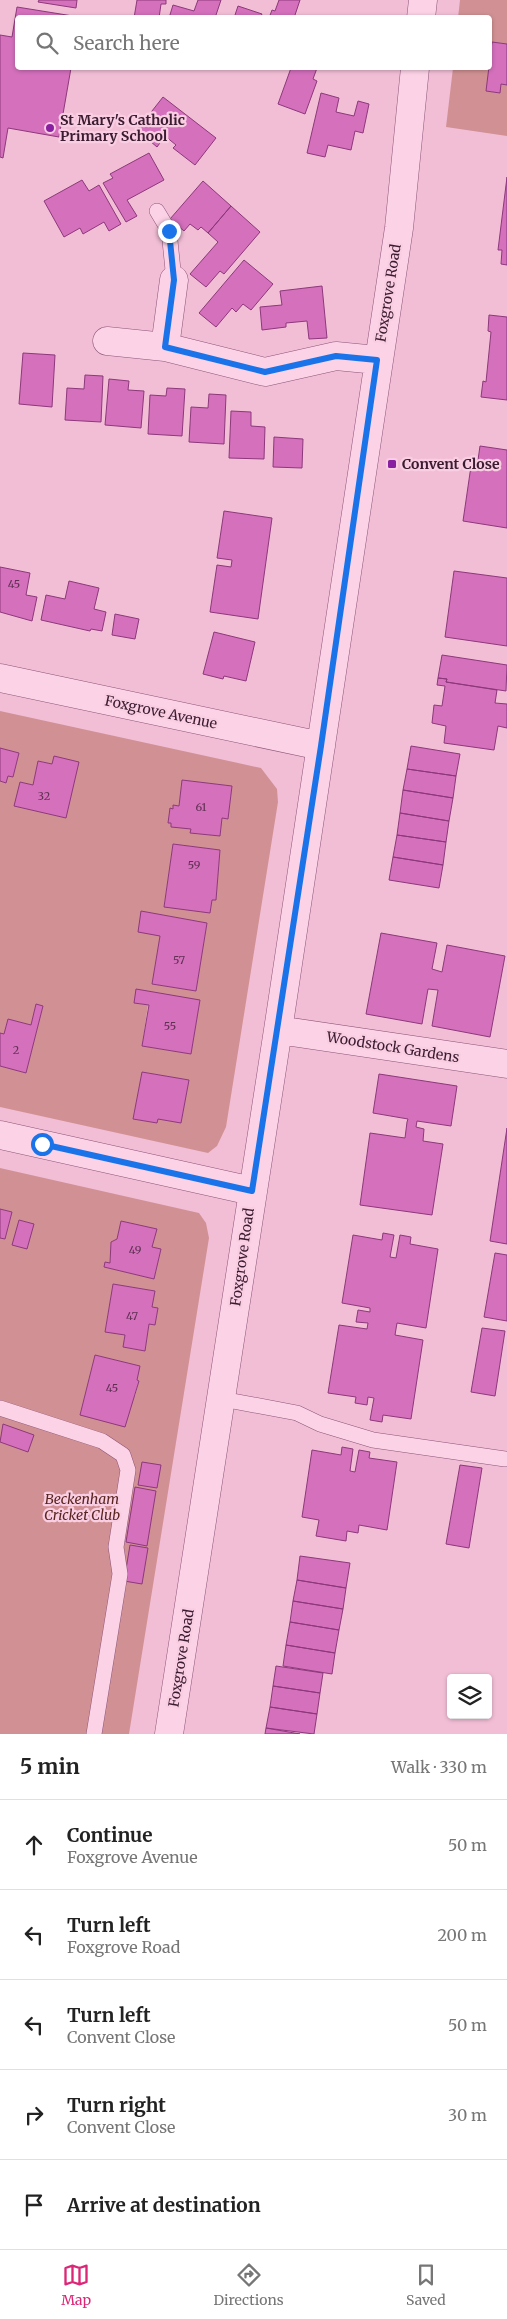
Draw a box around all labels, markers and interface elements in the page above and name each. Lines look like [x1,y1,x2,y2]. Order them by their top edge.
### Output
search box [15,15,492,70]
icon: search [33,29,61,57]
text: Search here [73,31,180,55]
place label: St Mary's Catholic Primary School [60,111,185,145]
marker: St Mary's Catholic Primary School [44,122,56,134]
route end [158,220,181,243]
street label: Foxgrove Road [371,242,405,343]
place label: Convent Close [402,455,500,473]
marker: Convent Close [386,458,398,470]
house number: 45 [8,577,20,591]
street label: Foxgrove Avenue [103,691,219,733]
house number: 32 [38,789,50,803]
house number: 61 [196,800,206,814]
house number: 59 [188,858,201,872]
house number: 57 [173,953,185,967]
house number: 55 [164,1019,176,1033]
street label: Woodstock Gardens [324,1027,461,1066]
house number: 2 [13,1043,19,1057]
route start [31,1133,54,1156]
street label: Foxgrove Road [226,1206,258,1307]
house number: 49 [129,1243,142,1257]
house number: 47 [126,1309,138,1323]
house number: 45 [106,1381,118,1395]
park label: Beckenham Cricket Club [44,1490,120,1524]
street label: Foxgrove Road [164,1607,198,1708]
map controls [447,1674,492,1719]
button: layers [447,1674,492,1719]
text: 5 min [20,1753,80,1780]
text: Walk · 330 m [391,1757,487,1777]
text: Continue [67,1823,153,1847]
icon: ahead [20,1831,48,1859]
text: 50 m [448,1835,487,1855]
text: Foxgrove Avenue [67,1847,198,1867]
text: Turn left [67,1913,151,1937]
icon: left [20,1921,48,1949]
text: 200 m [437,1925,487,1945]
text: Foxgrove Road [67,1937,180,1957]
text: Turn left [67,2003,151,2027]
icon: left [20,2011,48,2039]
text: 50 m [448,2015,487,2035]
text: Convent Close [67,2027,175,2047]
text: Turn right [67,2093,166,2117]
icon: right [20,2101,48,2129]
text: 30 m [448,2105,487,2125]
text: Convent Close [67,2117,175,2137]
icon: arrive [20,2191,48,2219]
text: Arrive at destination [67,2193,261,2217]
tab: Map [61,2261,91,2309]
tab: Directions [214,2261,284,2309]
tab: Saved [406,2261,446,2309]

